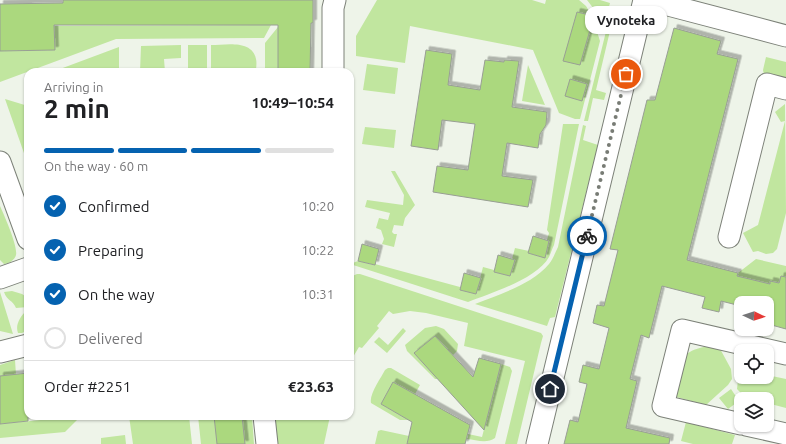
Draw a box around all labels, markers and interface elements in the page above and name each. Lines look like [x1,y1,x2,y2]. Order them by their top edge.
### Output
callout: Vynoteka [585,6,667,34]
text: Vynoteka [597,13,655,27]
pin [609,57,643,91]
icon: bag [615,63,637,85]
text: Arriving in [44,80,103,94]
text: 2 min [44,94,110,123]
text: 10:49–10:54 [251,94,334,111]
text: On the way · 60 m [44,159,148,173]
icon: check [44,195,66,217]
text: Confirmed [78,198,150,215]
text: 10:20 [301,199,334,213]
courier [567,216,607,256]
icon: bike [576,225,598,247]
icon: check [44,239,66,261]
text: Preparing [78,242,144,259]
text: 10:22 [301,243,334,257]
icon: check [44,283,66,305]
text: On the way [78,286,154,303]
text: 10:31 [301,287,334,301]
north arrow [734,296,774,336]
map controls [734,296,774,432]
text: Delivered [78,330,143,347]
button: locate [734,344,774,384]
pin [533,372,567,406]
text: Order #2251 [44,378,131,395]
text: €23.63 [288,378,334,395]
icon: home [539,378,561,400]
button: layers [734,392,774,432]

